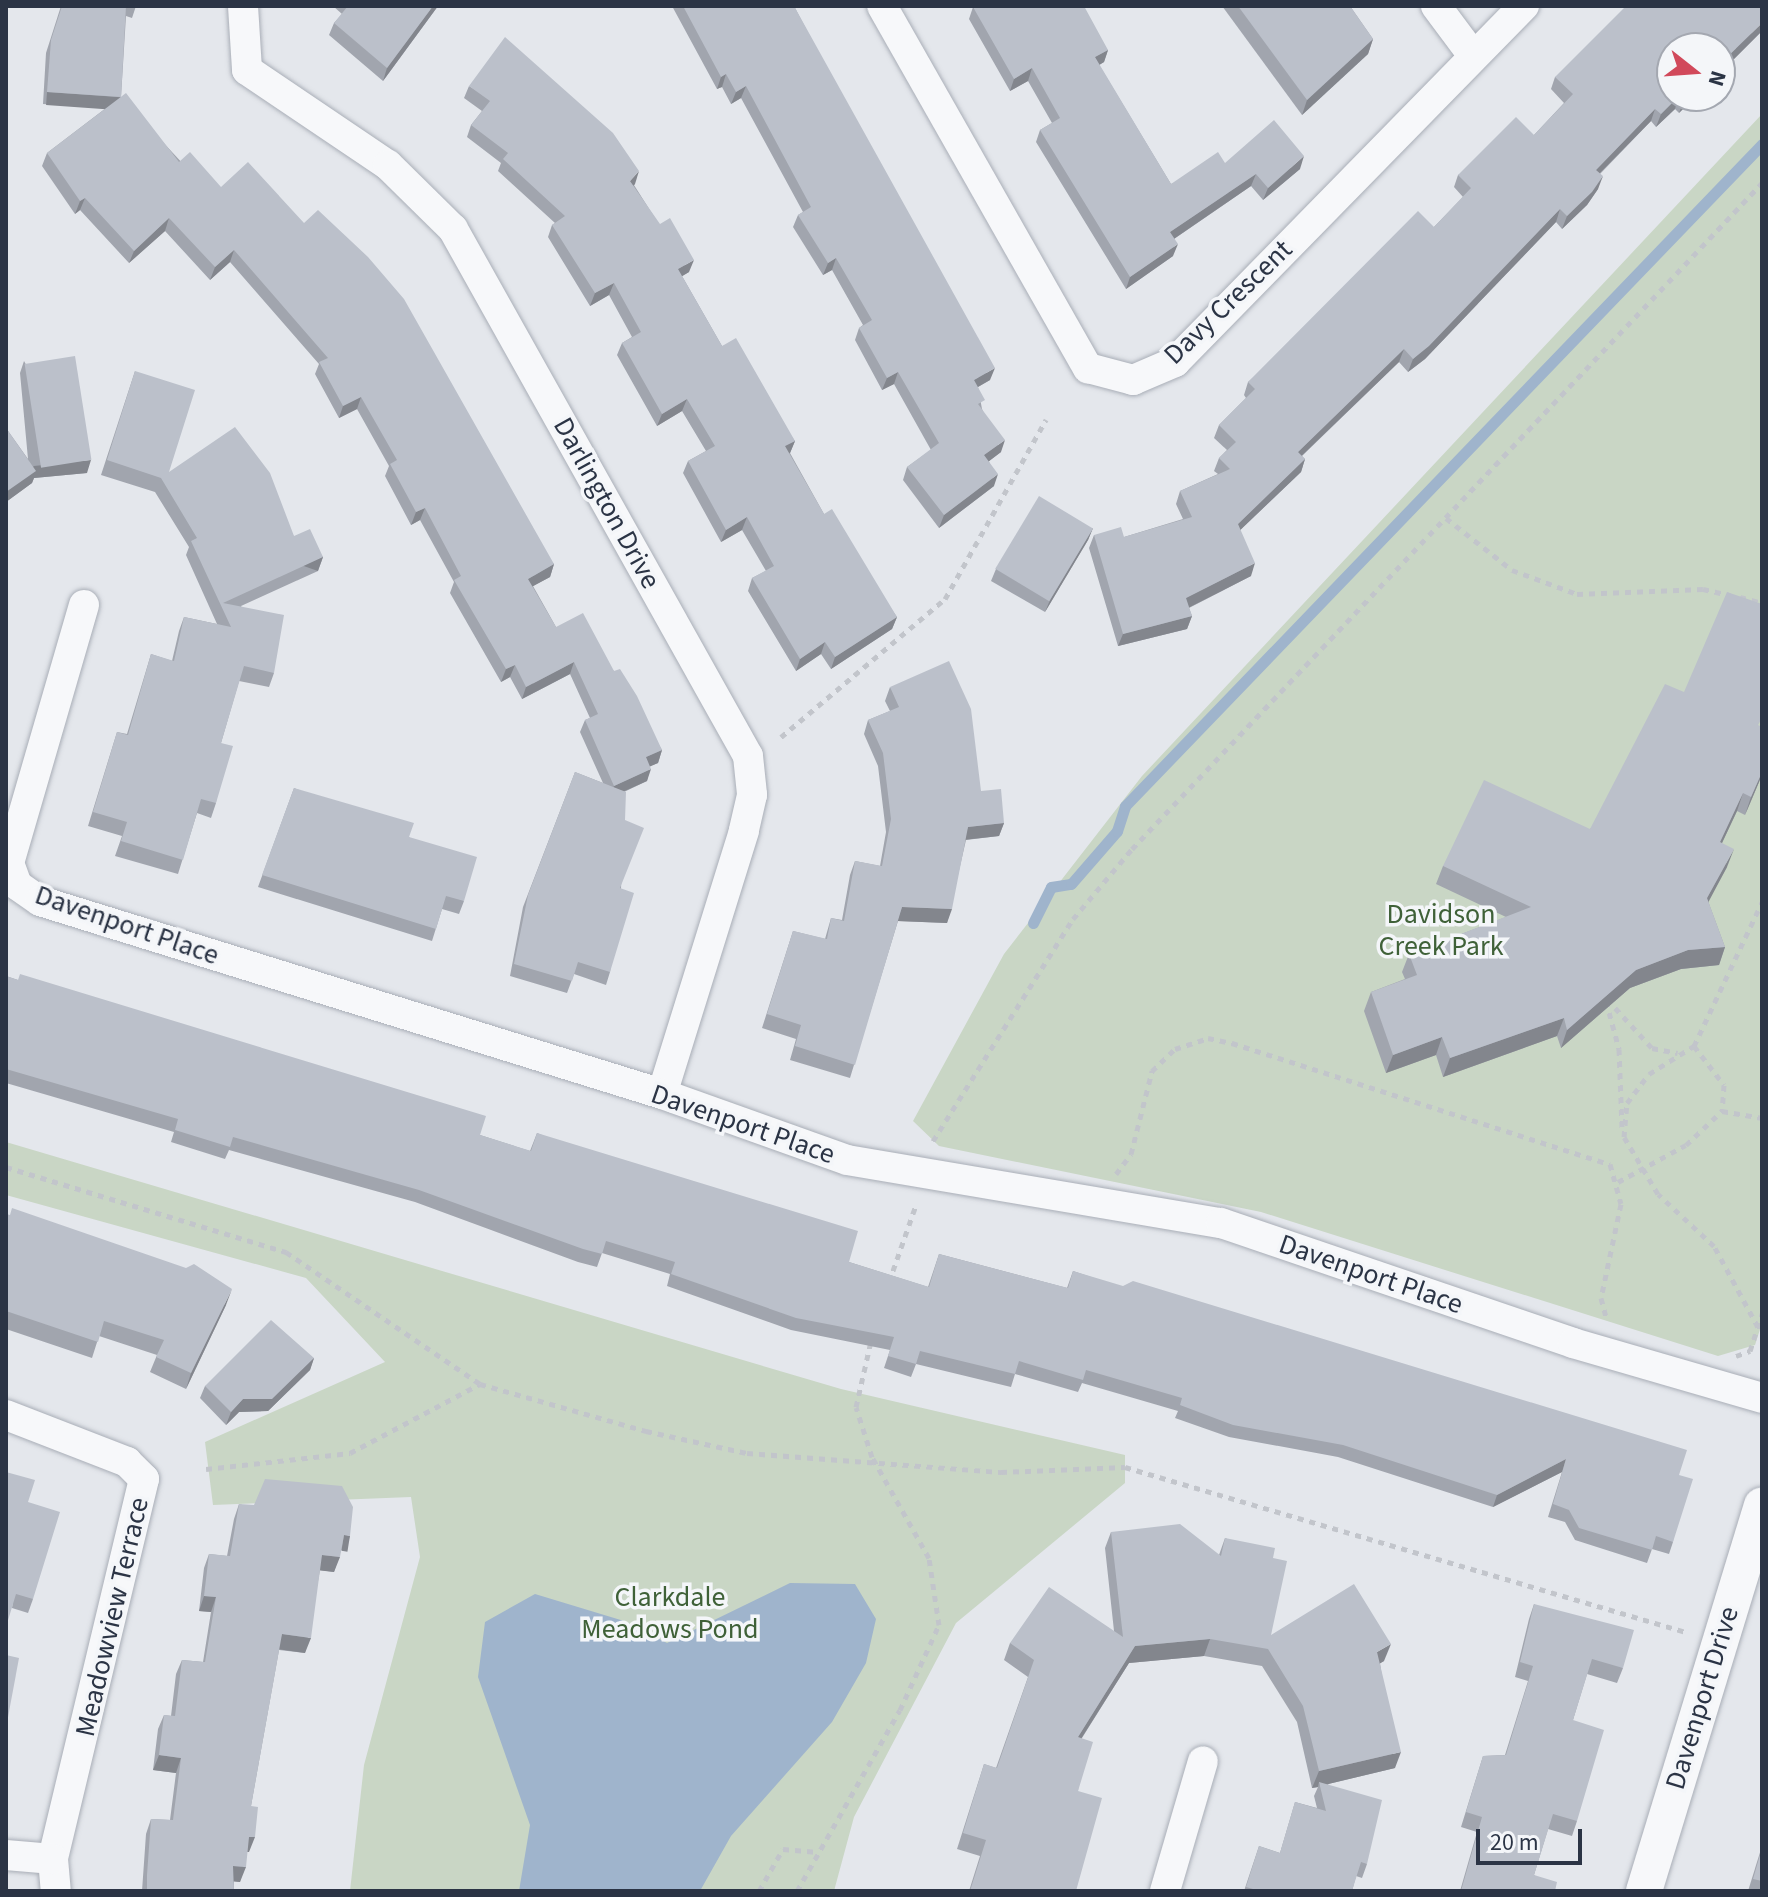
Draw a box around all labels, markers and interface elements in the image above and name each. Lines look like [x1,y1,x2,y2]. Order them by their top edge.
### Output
north arrow [1656,32,1736,112]
text: N [1700,67,1734,90]
street label: Davy Crescent [1157,233,1299,371]
street label: Darlington Drive [546,412,668,594]
street label: Davenport Place [31,878,223,972]
park label: Davidson Creek Park [1378,897,1504,963]
street label: Davenport Place [647,1077,839,1171]
street label: Davenport Place [1275,1227,1467,1321]
street label: Meadowview Terrace [68,1494,156,1740]
park label: Clarkdale Meadows Pond [581,1580,759,1646]
street label: Davenport Drive [1658,1602,1746,1794]
scale bar [1480,1813,1586,1863]
text: 20 m [1490,1825,1539,1860]

